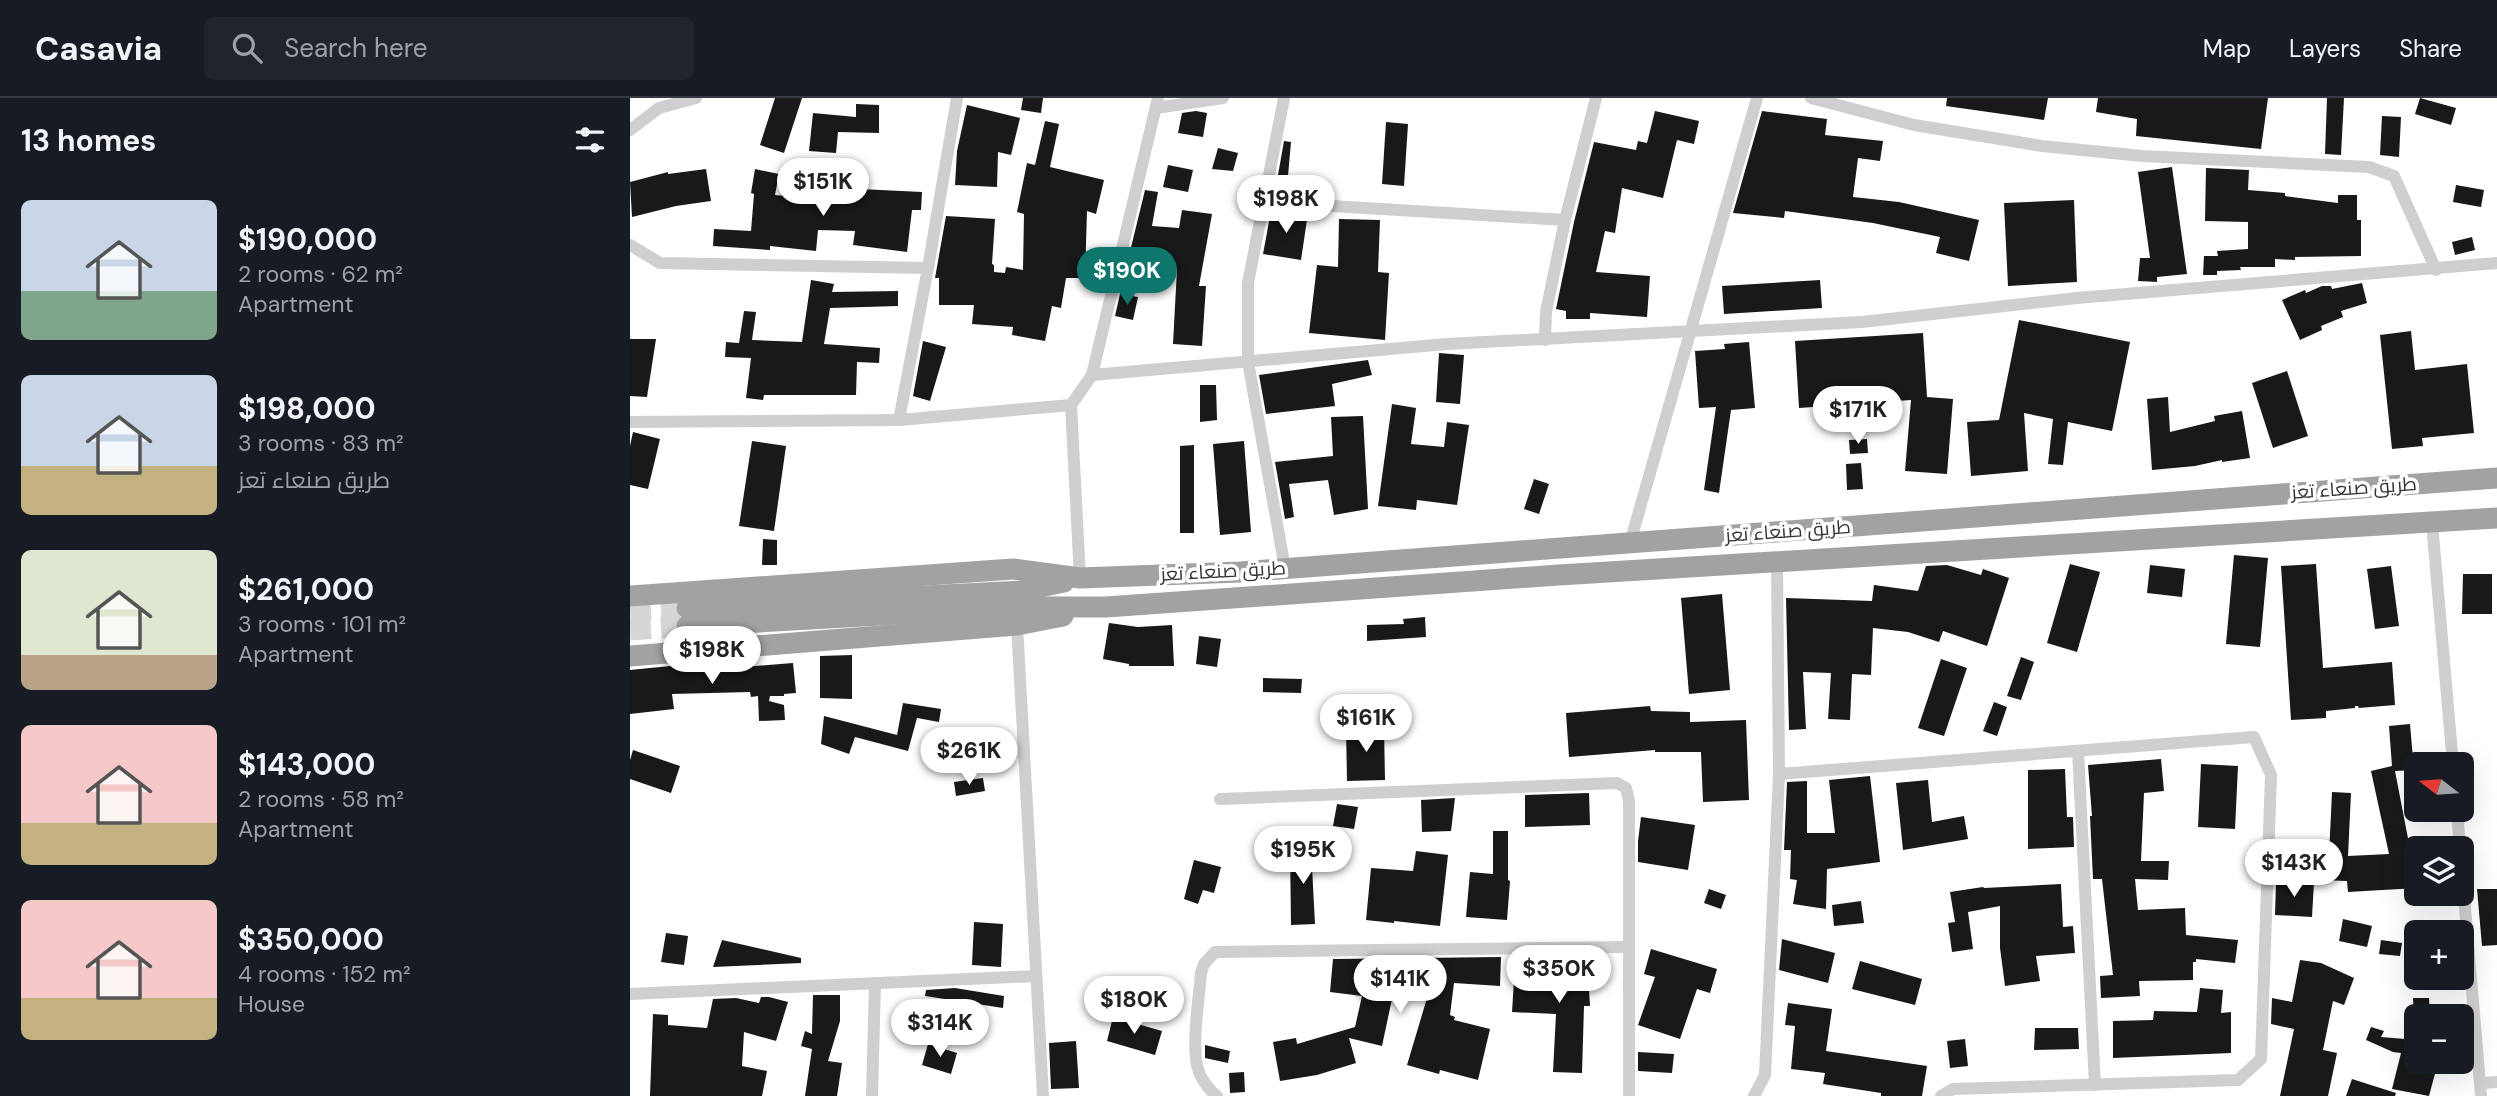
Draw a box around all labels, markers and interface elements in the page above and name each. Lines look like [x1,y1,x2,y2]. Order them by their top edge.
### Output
search box [204,17,694,80]
text: Casavia [35,27,162,70]
icon: search [228,29,266,67]
text: Search here [284,31,428,65]
text: Map [2203,33,2251,64]
text: Layers [2289,33,2361,64]
text: Share [2399,33,2462,64]
text: 13 homes [21,121,156,160]
icon: filters [571,121,609,159]
pin: $151K [774,158,872,218]
text: $151K [793,166,853,196]
pin: $198K [1237,176,1335,235]
text: $198K [1253,183,1319,213]
text: $190,000 [238,220,377,259]
icon: home [77,228,161,312]
pin: $190K [1078,248,1176,307]
text: $190K [1093,255,1161,285]
text: 2 rooms · 62 m² [238,259,403,289]
text: Apartment [238,289,353,319]
pin: $171K [1809,386,1907,446]
text: $198,000 [238,389,376,428]
text: $171K [1829,394,1887,424]
icon: home [77,403,161,487]
text: 3 rooms · 83 m² [238,428,404,458]
text: طريق صنعاء تعز [238,465,390,495]
street label: طريق صنعاء تعز [2289,471,2418,505]
street label: طريق صنعاء تعز [1723,514,1852,548]
street label: طريق صنعاء تعز [1159,555,1286,587]
text: $261,000 [238,570,374,609]
icon: home [77,578,161,662]
text: 3 rooms · 101 m² [238,609,406,639]
pin: $198K [663,626,761,686]
text: $198K [679,634,745,664]
text: Apartment [238,639,353,669]
pin: $161K [1317,694,1415,754]
text: $161K [1336,702,1396,732]
pin: $261K [920,728,1018,787]
text: $261K [936,735,1002,765]
text: $143,000 [238,745,375,784]
north arrow [2404,752,2474,822]
map controls [2404,752,2474,1074]
icon: home [77,753,161,837]
text: 2 rooms · 58 m² [238,784,404,814]
text: Apartment [238,814,353,844]
pin: $195K [1254,826,1352,886]
text: $195K [1270,834,1336,864]
button: layers [2404,836,2474,906]
pin: $143K [2245,840,2343,899]
text: $143K [2261,847,2327,877]
text: $350,000 [238,920,384,959]
button: + [2404,920,2474,990]
icon: home [77,928,161,1012]
pin: $350K [1510,946,1608,1005]
text: $350K [1522,953,1596,983]
pin: $141K [1351,956,1449,1015]
text: 4 rooms · 152 m² [238,959,411,989]
text: $141K [1370,963,1430,993]
pin: $180K [1085,976,1183,1036]
text: $180K [1100,984,1168,1014]
text: House [238,989,305,1019]
pin: $314K [891,1000,989,1059]
button: − [2404,1004,2474,1074]
text: $314K [907,1007,973,1037]

